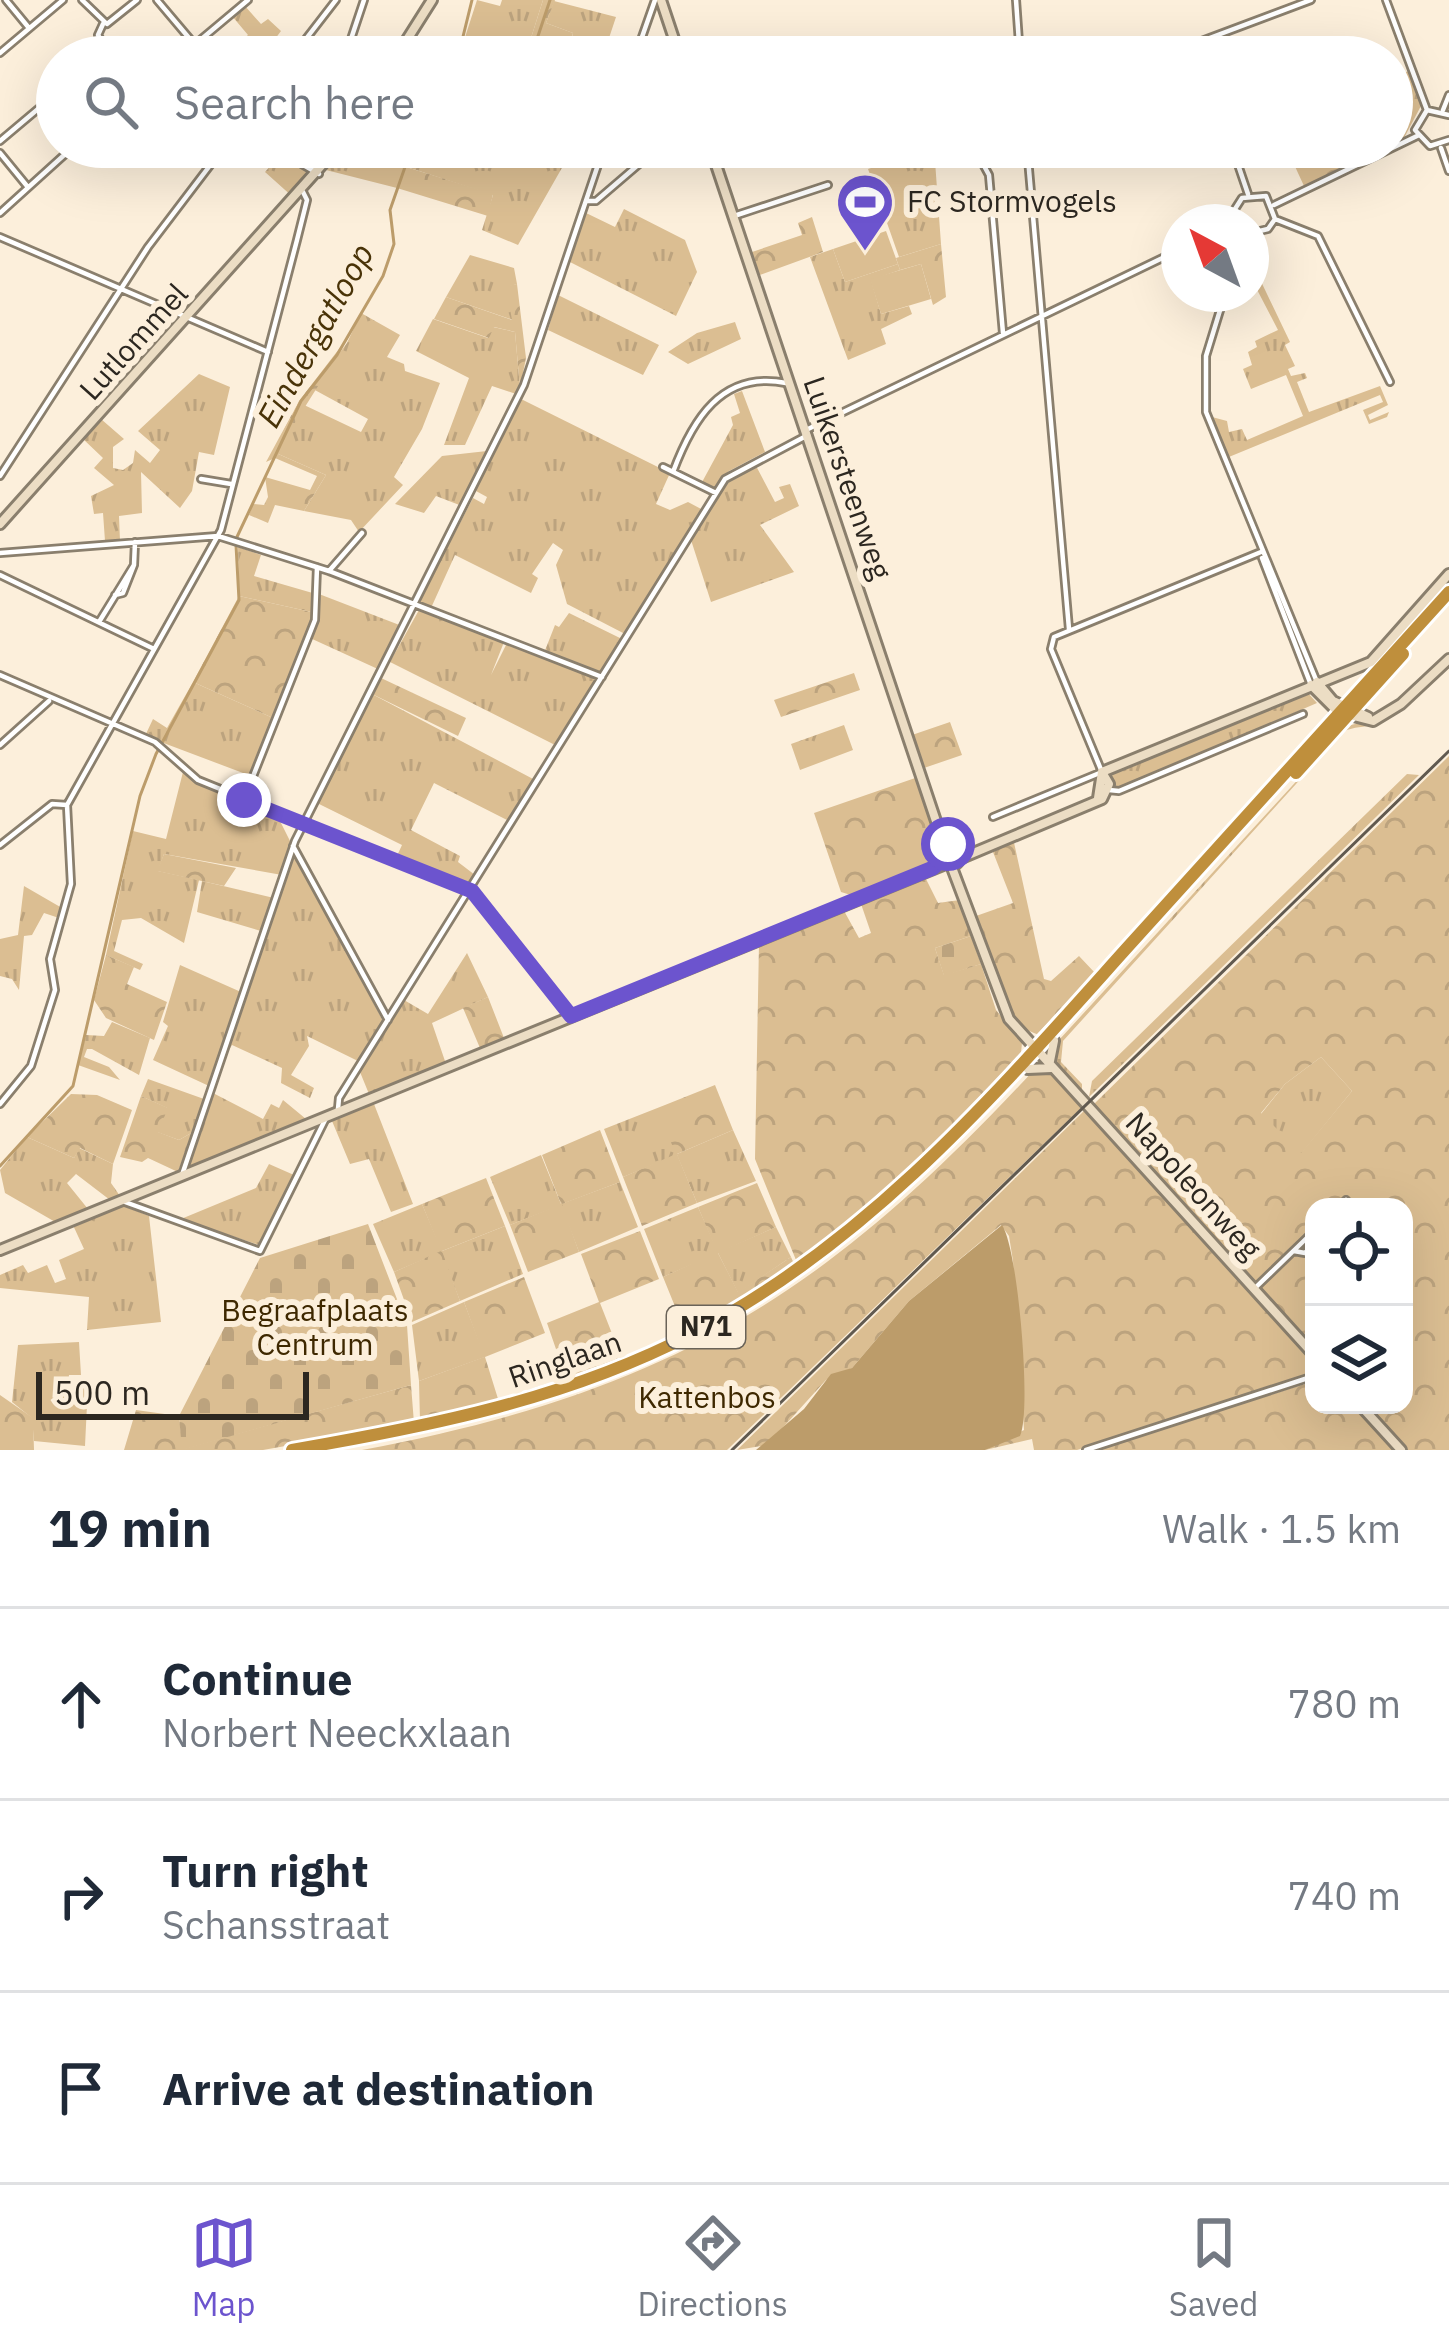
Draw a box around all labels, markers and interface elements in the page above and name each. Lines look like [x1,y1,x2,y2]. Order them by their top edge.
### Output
search box [36,36,1413,168]
icon: search [78,69,144,135]
text: Search here [174,73,415,131]
sports icon: FC Stormvogels [834,171,896,253]
place label: FC Stormvogels [907,181,1117,220]
north arrow [1161,204,1269,312]
water label: Eindergatloop [246,235,383,434]
street label: Lutlommel [70,274,196,408]
street label: Luikersteenweg [795,371,901,584]
route end [217,773,271,827]
route start [921,817,975,871]
street label: Napoleonweg [1118,1103,1271,1267]
map controls [1305,1198,1413,1414]
button: locate [1305,1198,1413,1306]
park label: Begraafplaats Centrum [221,1290,409,1363]
road number: N71 [667,1306,745,1348]
button: layers [1305,1306,1413,1414]
street label: Ringlaan [503,1321,626,1396]
scale bar [36,1366,309,1419]
text: 500 m [54,1371,150,1414]
park label: Kattenbos [638,1377,776,1416]
text: 19 min [48,1495,212,1561]
text: Walk · 1.5 km [1162,1503,1401,1554]
text: Continue [162,1649,353,1707]
icon: ahead [48,1671,114,1737]
text: 780 m [1288,1678,1401,1729]
text: Norbert Neeckxlaan [162,1707,512,1758]
text: Turn right [162,1841,369,1899]
icon: right [48,1863,114,1929]
text: 740 m [1288,1870,1401,1921]
text: Schansstraat [162,1899,390,1950]
icon: arrive [48,2055,114,2121]
text: Arrive at destination [162,2059,595,2117]
tab: Map [191,2210,257,2325]
tab: Directions [638,2210,788,2325]
tab: Saved [1169,2210,1258,2325]

